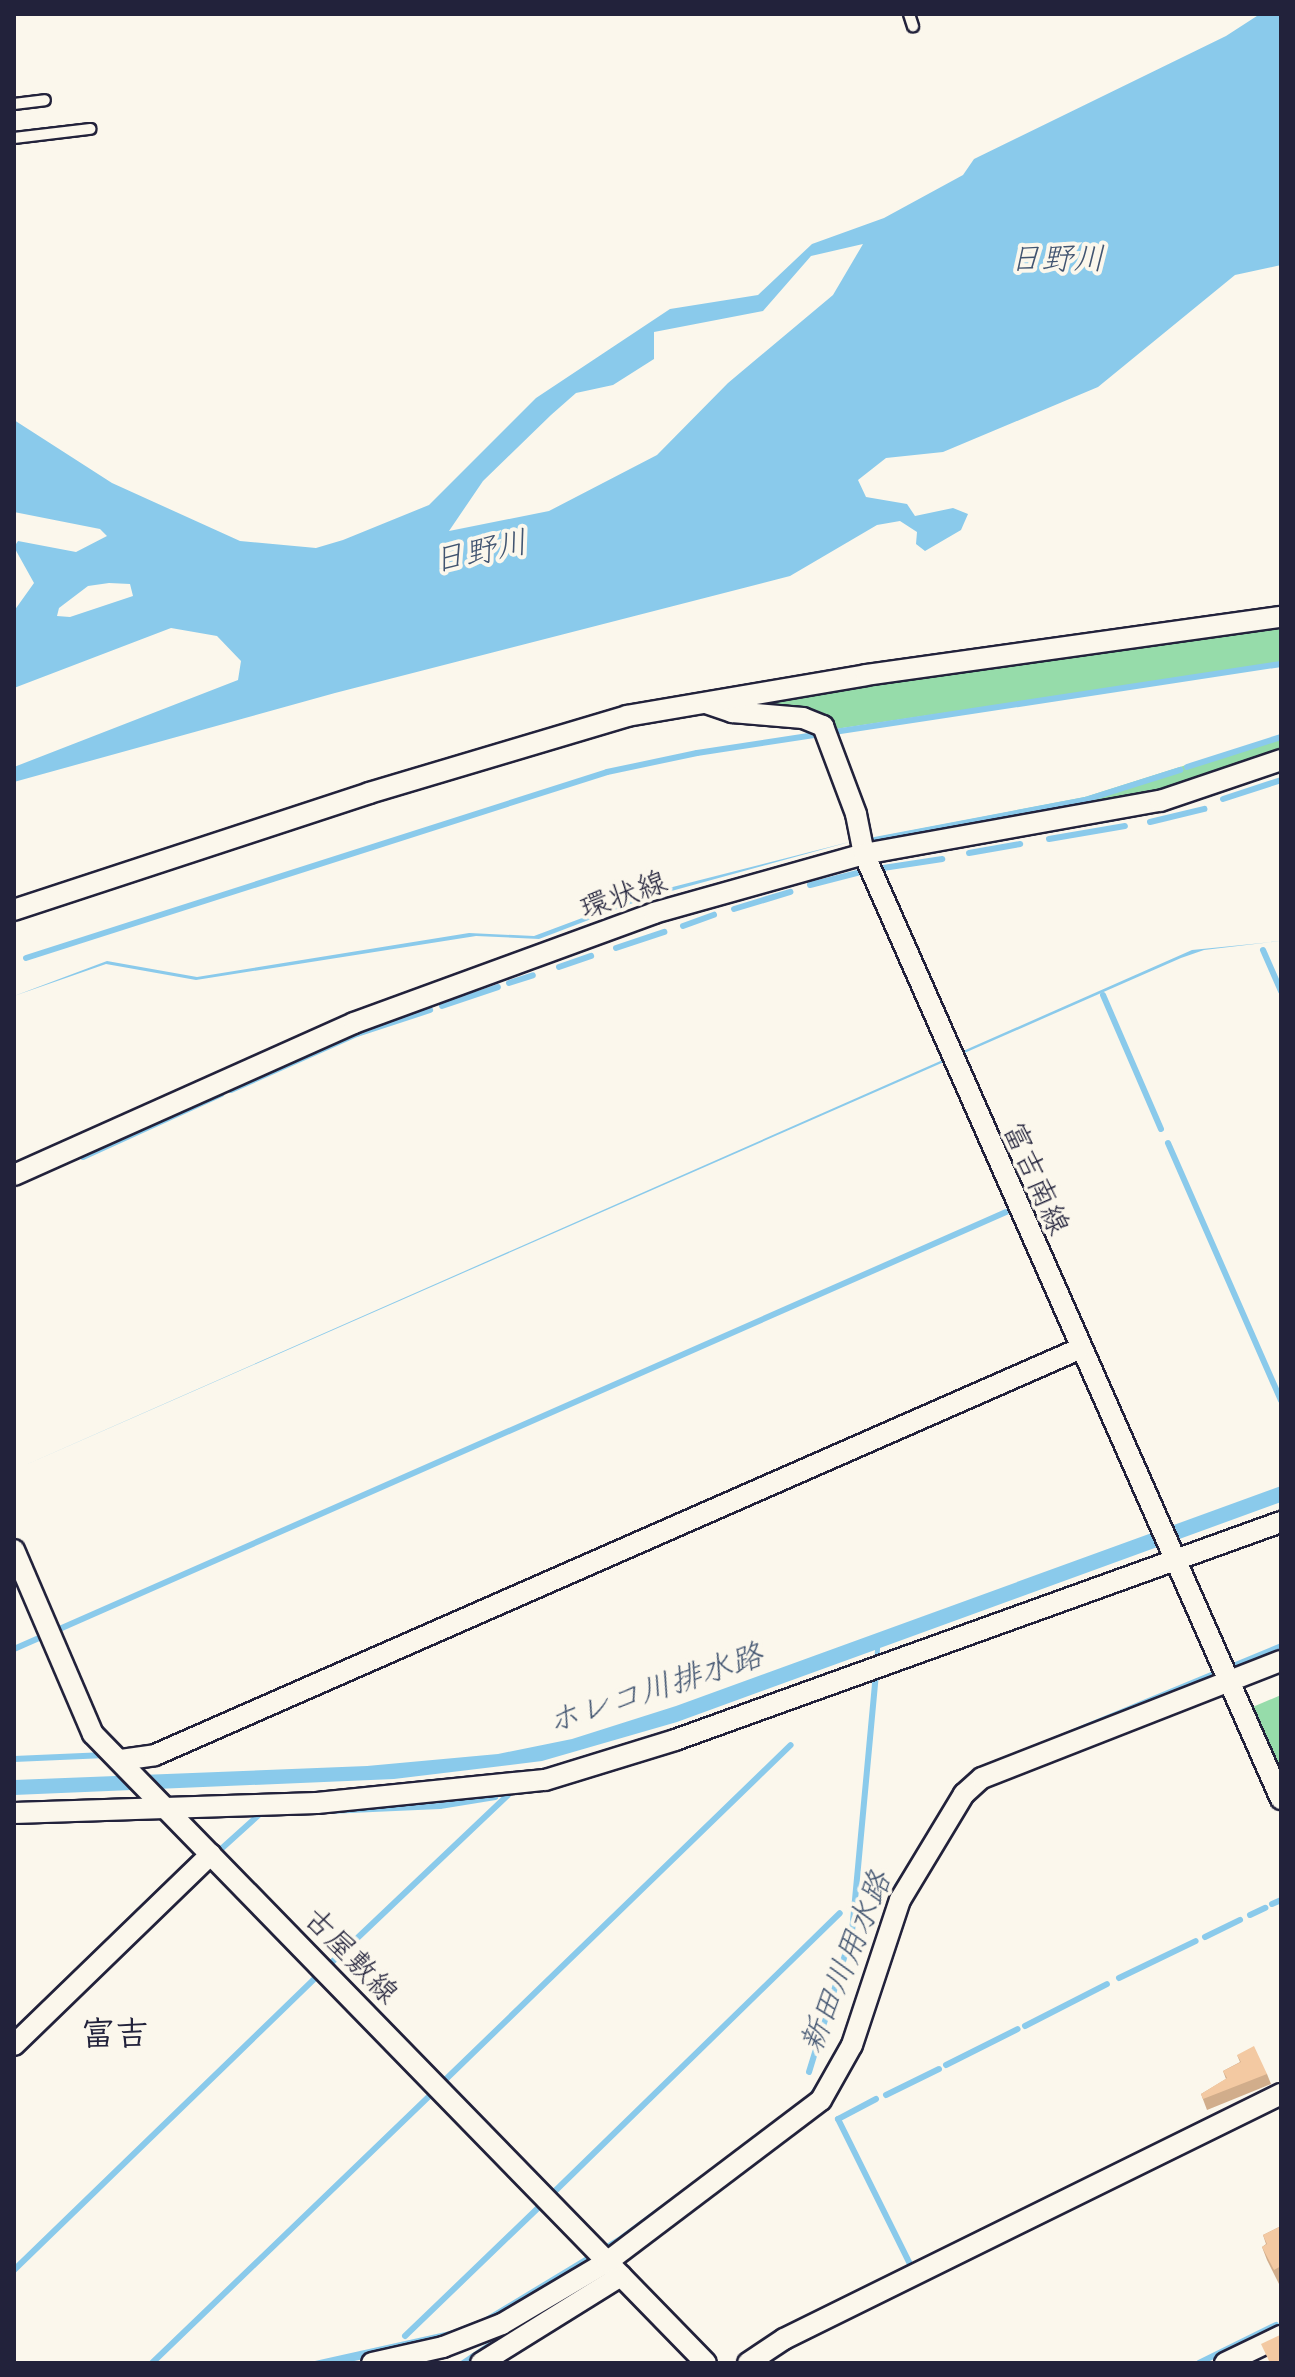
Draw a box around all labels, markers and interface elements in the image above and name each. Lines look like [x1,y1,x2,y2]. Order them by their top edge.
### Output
water label: 日野川 [1009,239,1105,277]
water label: 日野川 [429,522,531,580]
street label: 環状線 [575,862,671,926]
street label: 富吉南線 [996,1116,1078,1240]
water label: ホレコ川排水路 [543,1635,767,1741]
water label: 新田川用水路 [791,1866,899,2058]
street label: 古屋敷線 [297,1899,407,2011]
district label: 富吉 [81,2014,149,2054]

